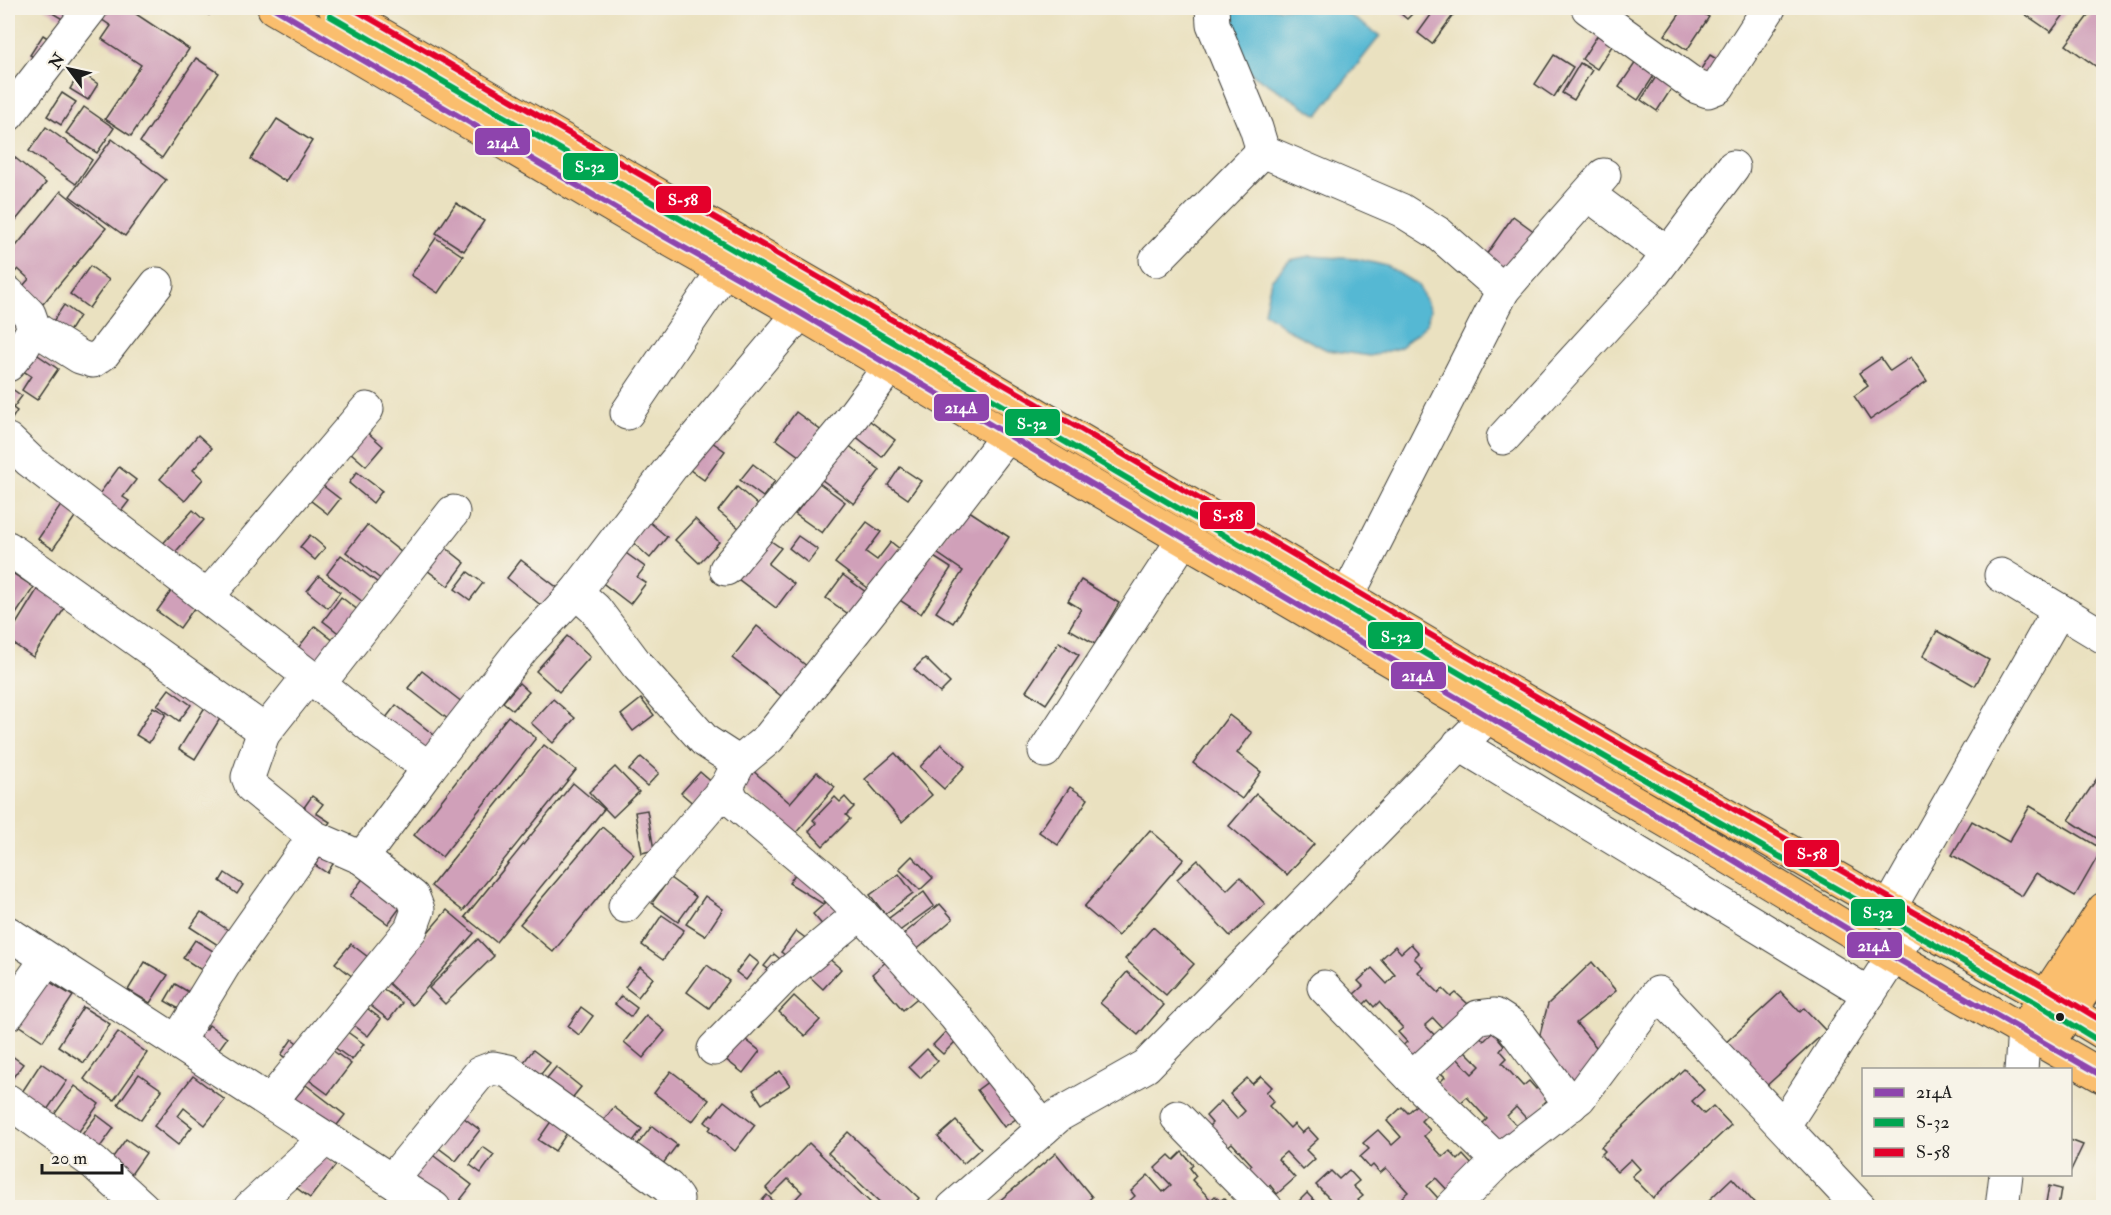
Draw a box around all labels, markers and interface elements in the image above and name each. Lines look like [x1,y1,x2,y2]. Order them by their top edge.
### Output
north arrow [39,39,99,99]
text: N [44,49,70,74]
line badge: 214A [474,127,531,156]
text: 214A [487,133,520,153]
line badge: S-32 [562,152,619,181]
text: S-32 [575,157,605,177]
line badge: S-58 [655,185,712,214]
text: S-58 [668,190,699,210]
line badge: 214A [933,393,990,422]
text: 214A [945,398,978,418]
line badge: S-32 [1004,408,1061,437]
text: S-32 [1017,414,1047,434]
line badge: S-58 [1199,501,1256,530]
text: S-58 [1213,506,1244,526]
line badge: S-32 [1367,621,1424,650]
text: S-32 [1381,627,1411,647]
line badge: 214A [1390,661,1447,690]
text: 214A [1402,666,1435,686]
line badge: S-58 [1783,839,1840,868]
text: S-58 [1797,844,1828,864]
line badge: S-32 [1850,898,1906,927]
text: S-32 [1863,903,1893,923]
line badge: 214A [1846,931,1903,959]
text: 214A [1858,936,1891,956]
unlabelled marker [2054,1011,2066,1023]
legend [1862,1068,2072,1176]
text: 214A [1916,1081,1953,1104]
text: S-32 [1916,1111,1950,1134]
scale bar [42,1137,122,1175]
text: S-58 [1916,1141,1950,1164]
text: 20 m [51,1147,87,1170]

